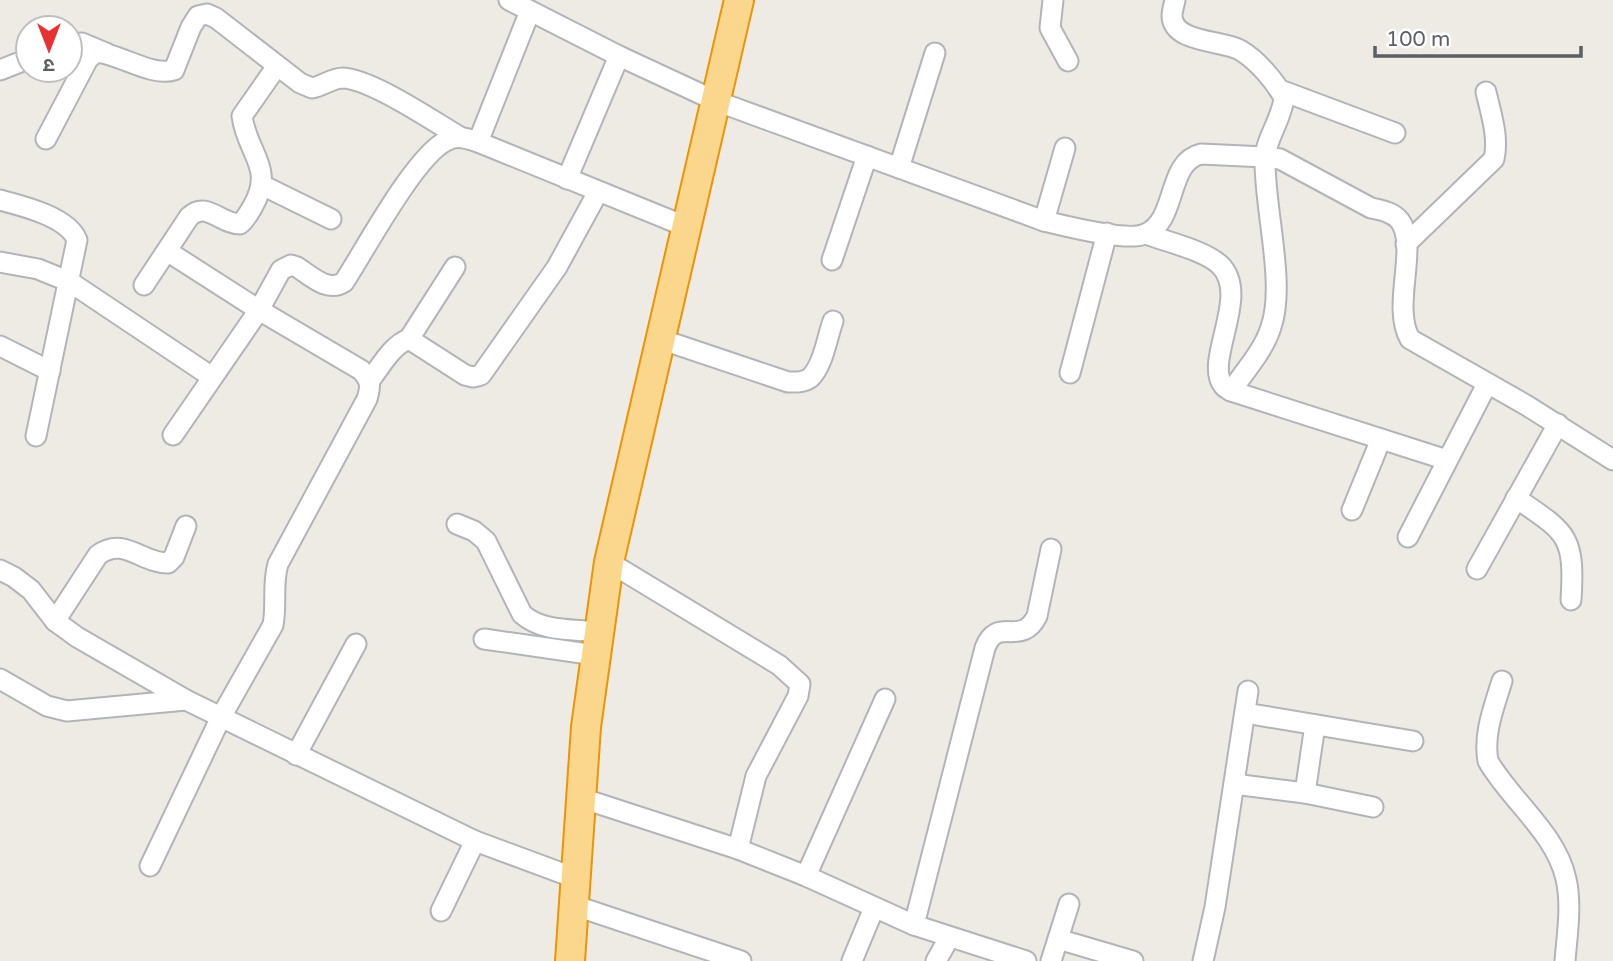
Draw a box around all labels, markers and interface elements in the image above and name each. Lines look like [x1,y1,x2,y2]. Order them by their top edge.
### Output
north arrow [14,14,84,84]
scale bar [1375,14,1582,58]
text: 100 m [1386,27,1450,52]
text: उ [43,54,55,76]

